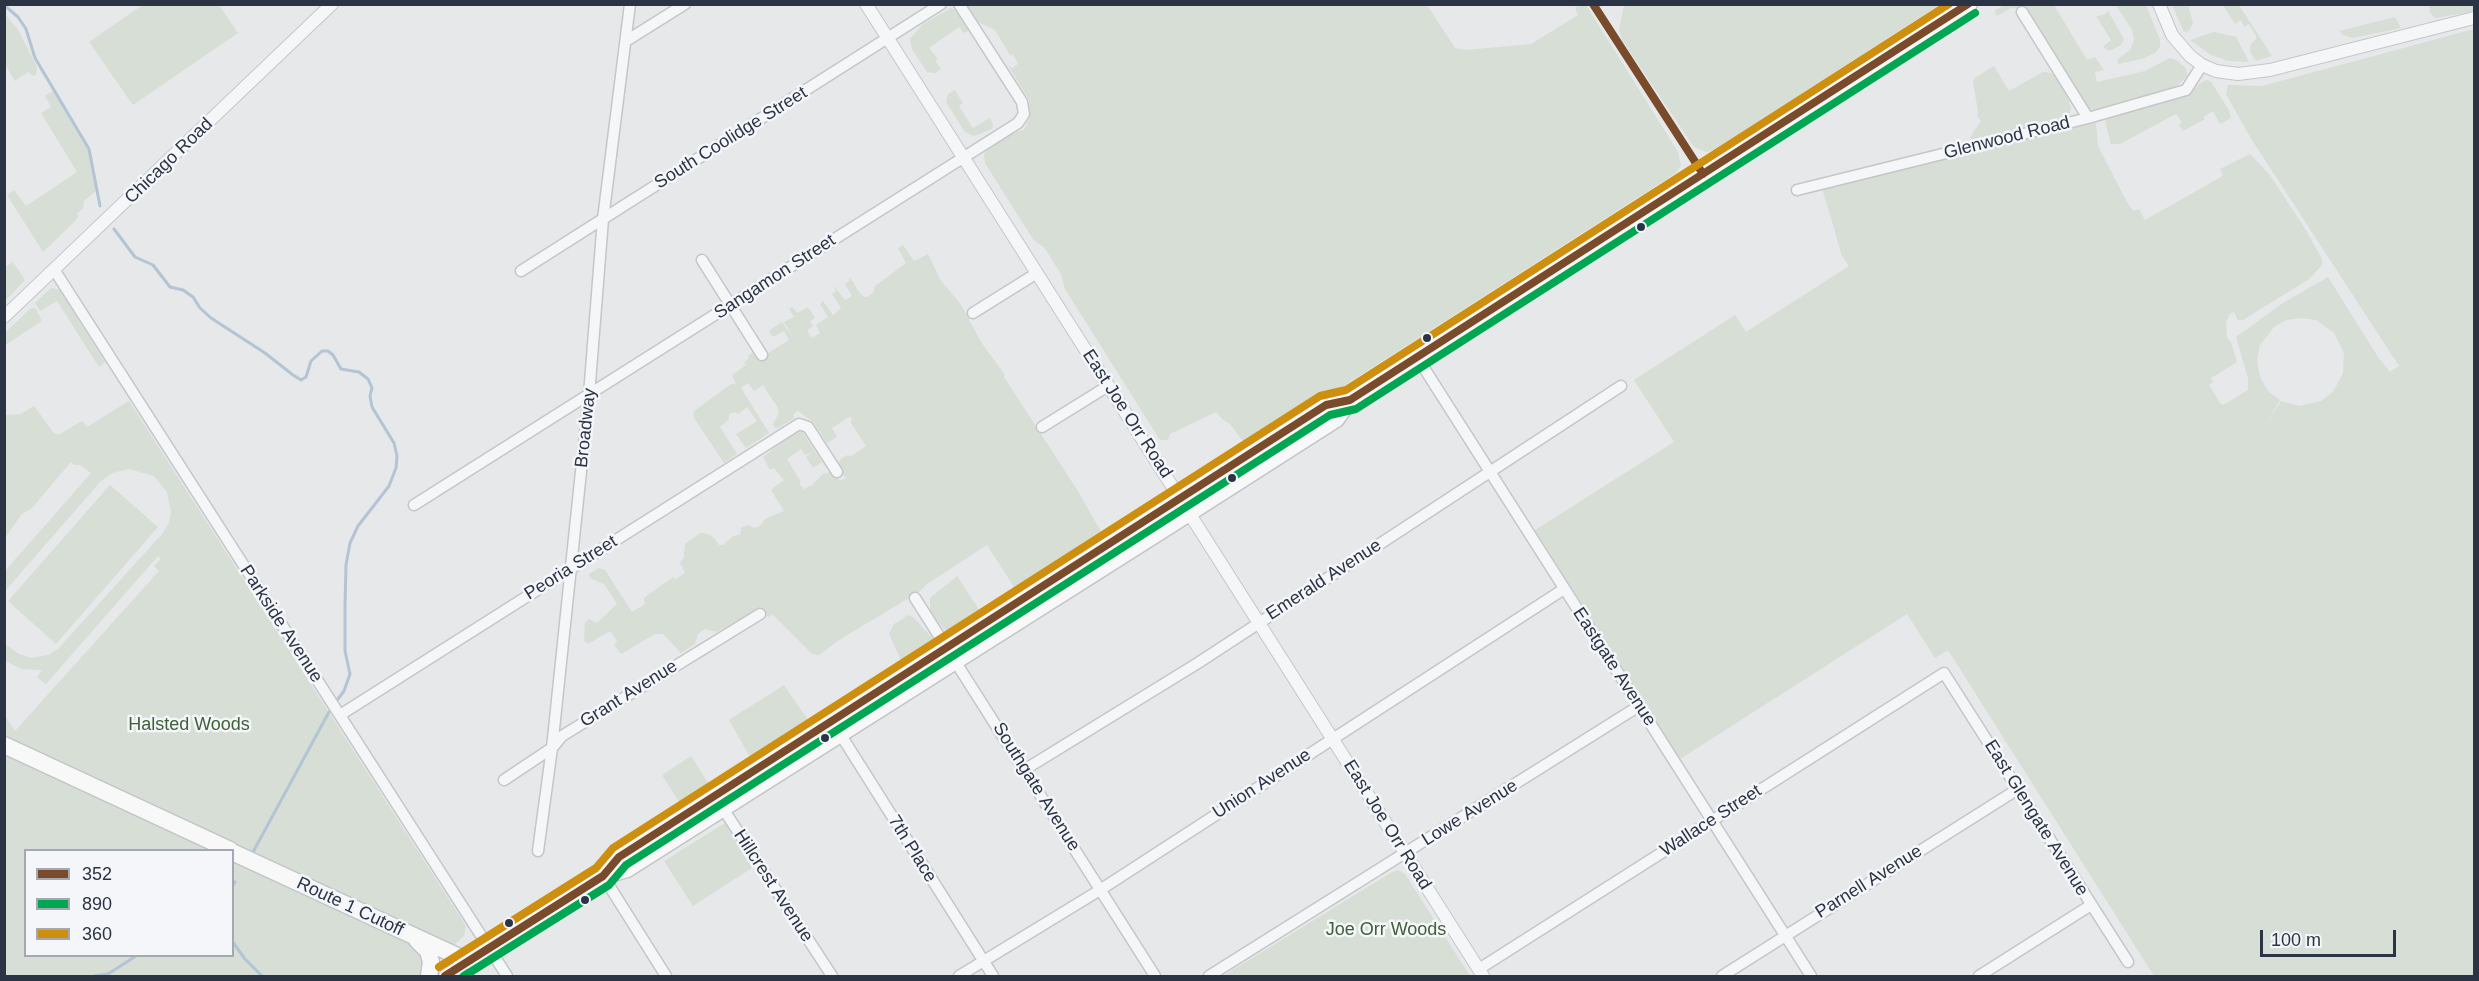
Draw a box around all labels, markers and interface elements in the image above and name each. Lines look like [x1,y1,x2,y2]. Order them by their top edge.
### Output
street label: South Coolidge Street [651,82,811,194]
street label: Glenwood Road [1942,112,2072,164]
street label: Chicago Road [120,114,218,208]
unlabelled marker [1635,221,1647,233]
street label: Sangamon Street [710,230,840,324]
unlabelled marker [1421,332,1433,344]
street label: East Joe Orr Road [1077,346,1177,482]
street label: Broadway [571,387,601,469]
unlabelled marker [1226,472,1238,484]
street label: Peoria Street [521,531,621,605]
street label: Emerald Avenue [1262,535,1386,625]
street label: Parkside Avenue [235,561,327,687]
street label: Eastgate Avenue [1568,604,1660,730]
street label: Grant Avenue [576,655,682,733]
park label: Halsted Woods [128,714,250,736]
street label: Southgate Avenue [988,719,1084,855]
unlabelled marker [819,732,831,744]
street label: East Glengate Avenue [1979,736,2093,900]
street label: Union Avenue [1209,744,1315,824]
street label: East Joe Orr Road [1338,756,1436,894]
street label: Lowe Avenue [1418,775,1522,851]
street label: Wallace Street [1656,780,1766,862]
street label: 7th Place [883,811,941,887]
street label: Hillcrest Avenue [729,826,817,946]
street label: Parnell Avenue [1812,841,1926,923]
legend [24,849,234,957]
text: 352 [82,864,112,884]
street label: Route 1 Cutoff [293,873,407,941]
text: 890 [82,894,112,914]
unlabelled marker [579,894,591,906]
unlabelled marker [503,917,515,929]
scale bar [2263,918,2400,956]
park label: Joe Orr Woods [1326,919,1446,941]
text: 360 [82,924,112,944]
text: 100 m [2271,930,2321,950]

